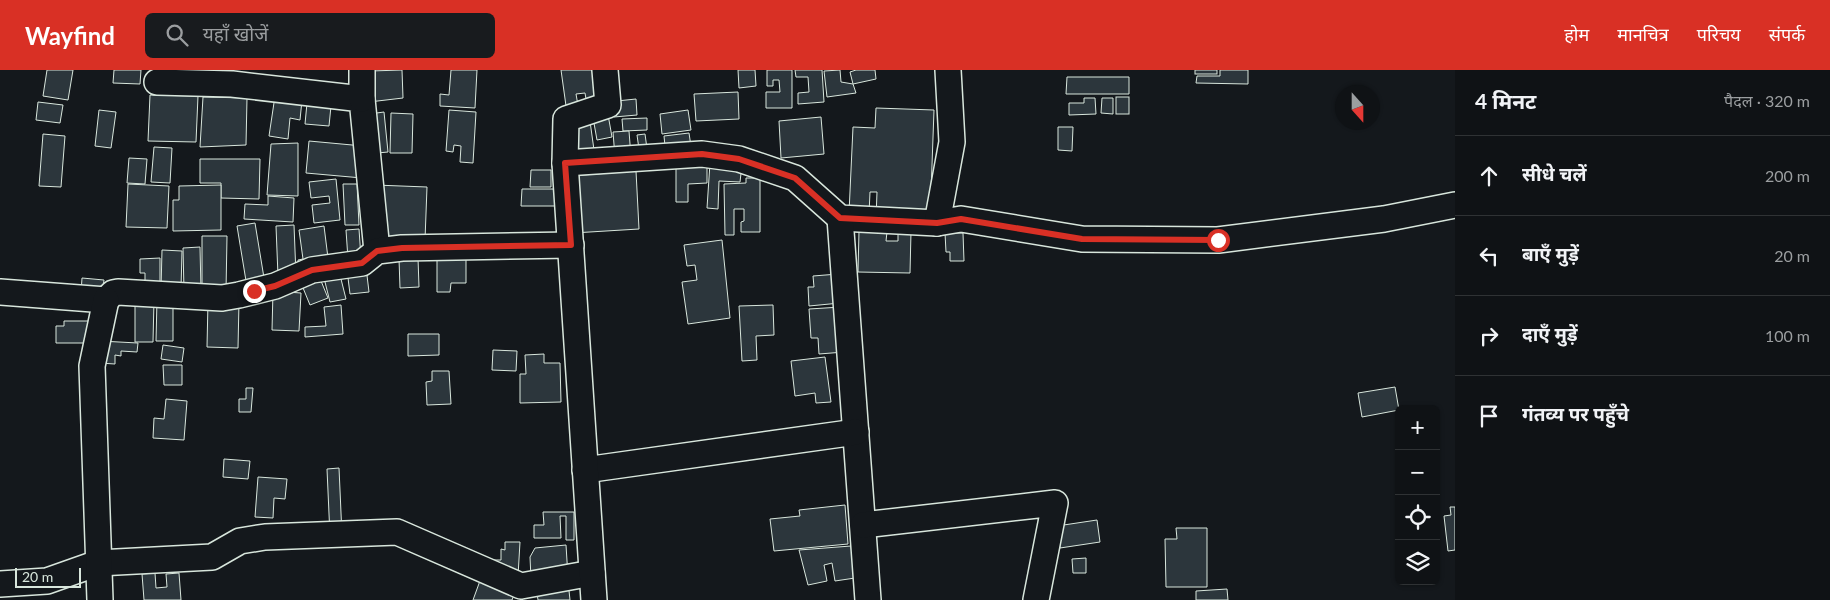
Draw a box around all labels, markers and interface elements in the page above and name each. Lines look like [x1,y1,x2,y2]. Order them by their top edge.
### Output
search box [145,13,495,58]
text: Wayfind [25,21,115,50]
icon: search [163,21,191,49]
text: यहाँ खोजें [203,22,268,45]
text: होम [1564,23,1589,45]
text: मानचित्र [1617,23,1669,45]
text: परिचय [1697,23,1741,45]
text: संपर्क [1769,23,1805,45]
north arrow [1335,85,1380,130]
text: 4 मिनट [1475,88,1536,113]
text: पैदल · 320 m [1724,91,1810,110]
icon: ahead [1475,162,1503,190]
text: सीधे चलें [1522,162,1587,185]
text: 200 m [1765,166,1810,185]
route start [1207,229,1230,252]
icon: left [1475,242,1503,270]
text: बाएँ मुड़ें [1522,242,1579,265]
text: 20 m [1774,246,1810,265]
route end [243,280,266,303]
icon: right [1475,322,1503,350]
text: दाएँ मुड़ें [1522,322,1578,345]
text: 100 m [1765,326,1810,345]
icon: arrive [1475,402,1503,430]
text: गंतव्य पर पहुँचे [1522,402,1629,425]
map controls [1395,405,1440,585]
button: + [1395,405,1440,450]
button: − [1395,450,1440,495]
button: locate [1395,495,1440,540]
button: layers [1395,540,1440,585]
scale bar [15,565,81,588]
text: 20 m [22,568,53,585]

